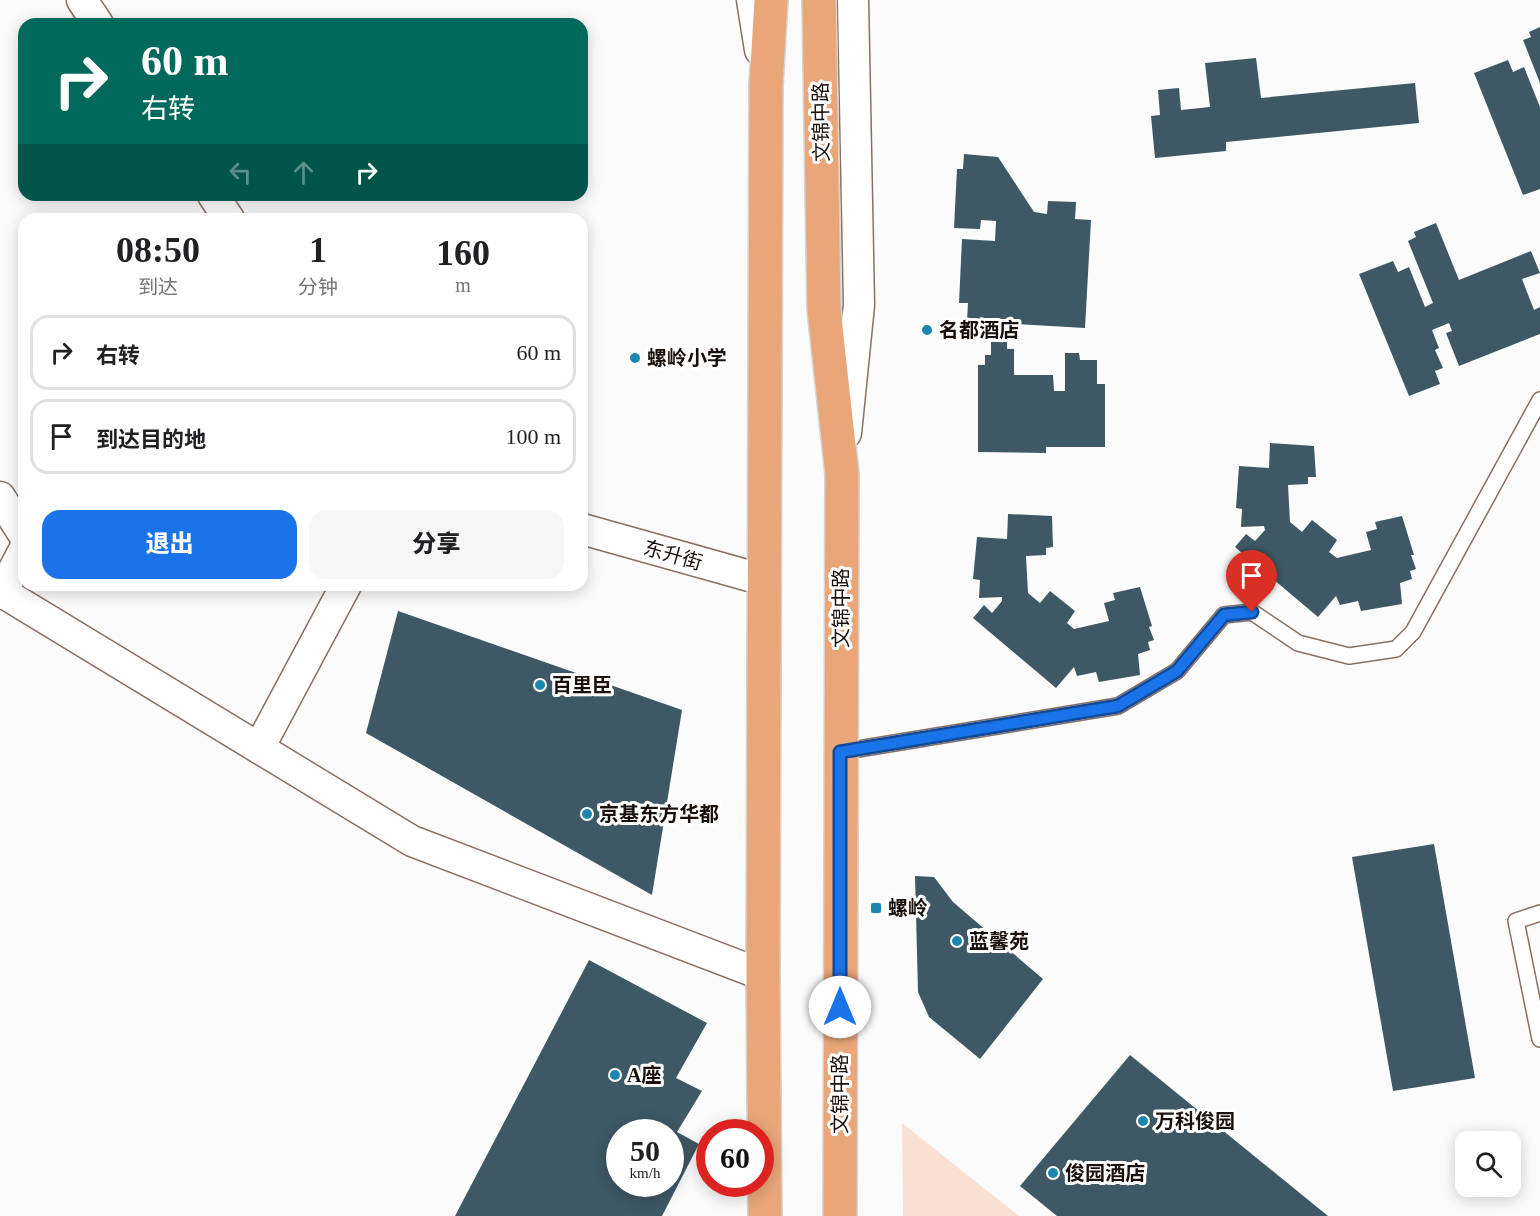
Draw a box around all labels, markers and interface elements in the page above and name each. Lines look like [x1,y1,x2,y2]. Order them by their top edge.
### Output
text: 60 m [141,38,229,84]
icon: right [42,42,120,120]
street label: 文锦中路 [809,82,833,162]
text: 右转 [141,94,195,124]
icon: left [224,156,257,189]
icon: ahead [287,156,320,189]
icon: right [350,156,383,189]
text: 08:50 [116,230,200,270]
text: 1 [309,230,327,270]
text: 160 [436,233,490,273]
text: m [455,274,471,296]
text: 到达 [138,276,178,298]
text: 分钟 [298,276,338,298]
place label: 名都酒店 [939,319,1019,341]
marker: 名都酒店 [920,323,934,337]
icon: right [45,336,78,369]
text: 60 m [516,340,561,365]
text: 右转 [96,343,140,368]
place label: 螺岭小学 [647,347,727,369]
marker: 螺岭小学 [628,351,642,365]
icon: arrive [45,420,78,453]
text: 100 m [505,424,561,449]
text: 到达目的地 [96,427,206,452]
button: 退出 [42,510,297,579]
button: 分享 [309,510,564,579]
street label: 东升街 [641,536,705,574]
pin [1226,550,1277,612]
icon: arrive [1235,559,1268,592]
street label: 文锦中路 [830,568,852,648]
place label: 百里臣 [552,674,612,696]
marker: 百里臣 [533,678,547,692]
place label: 京基东方华都 [599,803,719,825]
marker: 京基东方华都 [580,807,594,821]
place label: 螺岭 [888,897,928,919]
marker: 螺岭 [869,901,883,915]
place label: 蓝馨苑 [969,930,1029,952]
marker: 蓝馨苑 [950,934,964,948]
position arrow [808,975,872,1039]
street label: 文锦中路 [829,1054,851,1134]
place label: A座 [627,1064,661,1086]
marker: A座 [608,1068,622,1082]
place label: 万科俊园 [1155,1110,1235,1132]
marker: 万科俊园 [1136,1114,1150,1128]
speed limit sign: 60 [696,1119,774,1197]
map controls [1455,1131,1521,1197]
button: search [1455,1131,1521,1197]
text: 50 [630,1134,660,1167]
place label: 俊园酒店 [1065,1162,1145,1184]
text: km/h [630,1165,660,1181]
marker: 俊园酒店 [1046,1166,1060,1180]

